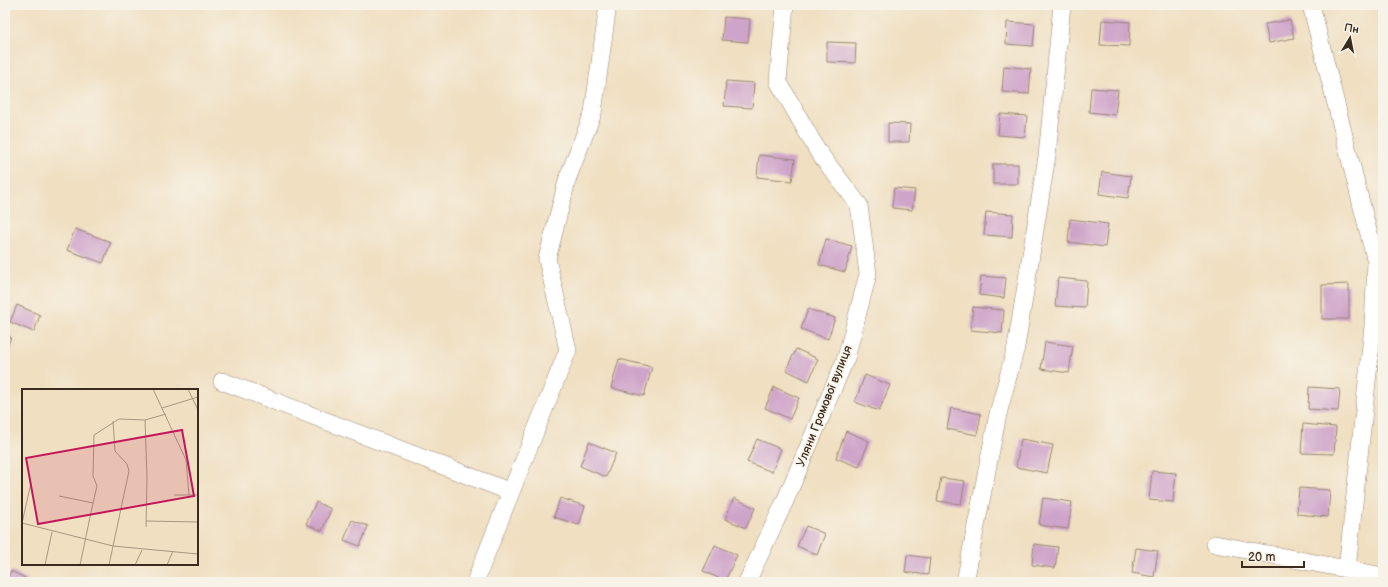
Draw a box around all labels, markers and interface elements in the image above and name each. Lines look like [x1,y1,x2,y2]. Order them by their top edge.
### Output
north arrow [1330,18,1370,58]
text: Пн [1343,21,1360,36]
street label: Уляни Громової вулиця [793,343,856,469]
inset map [22,389,198,565]
scale bar [1242,543,1304,569]
text: 20 m [1248,550,1275,565]

